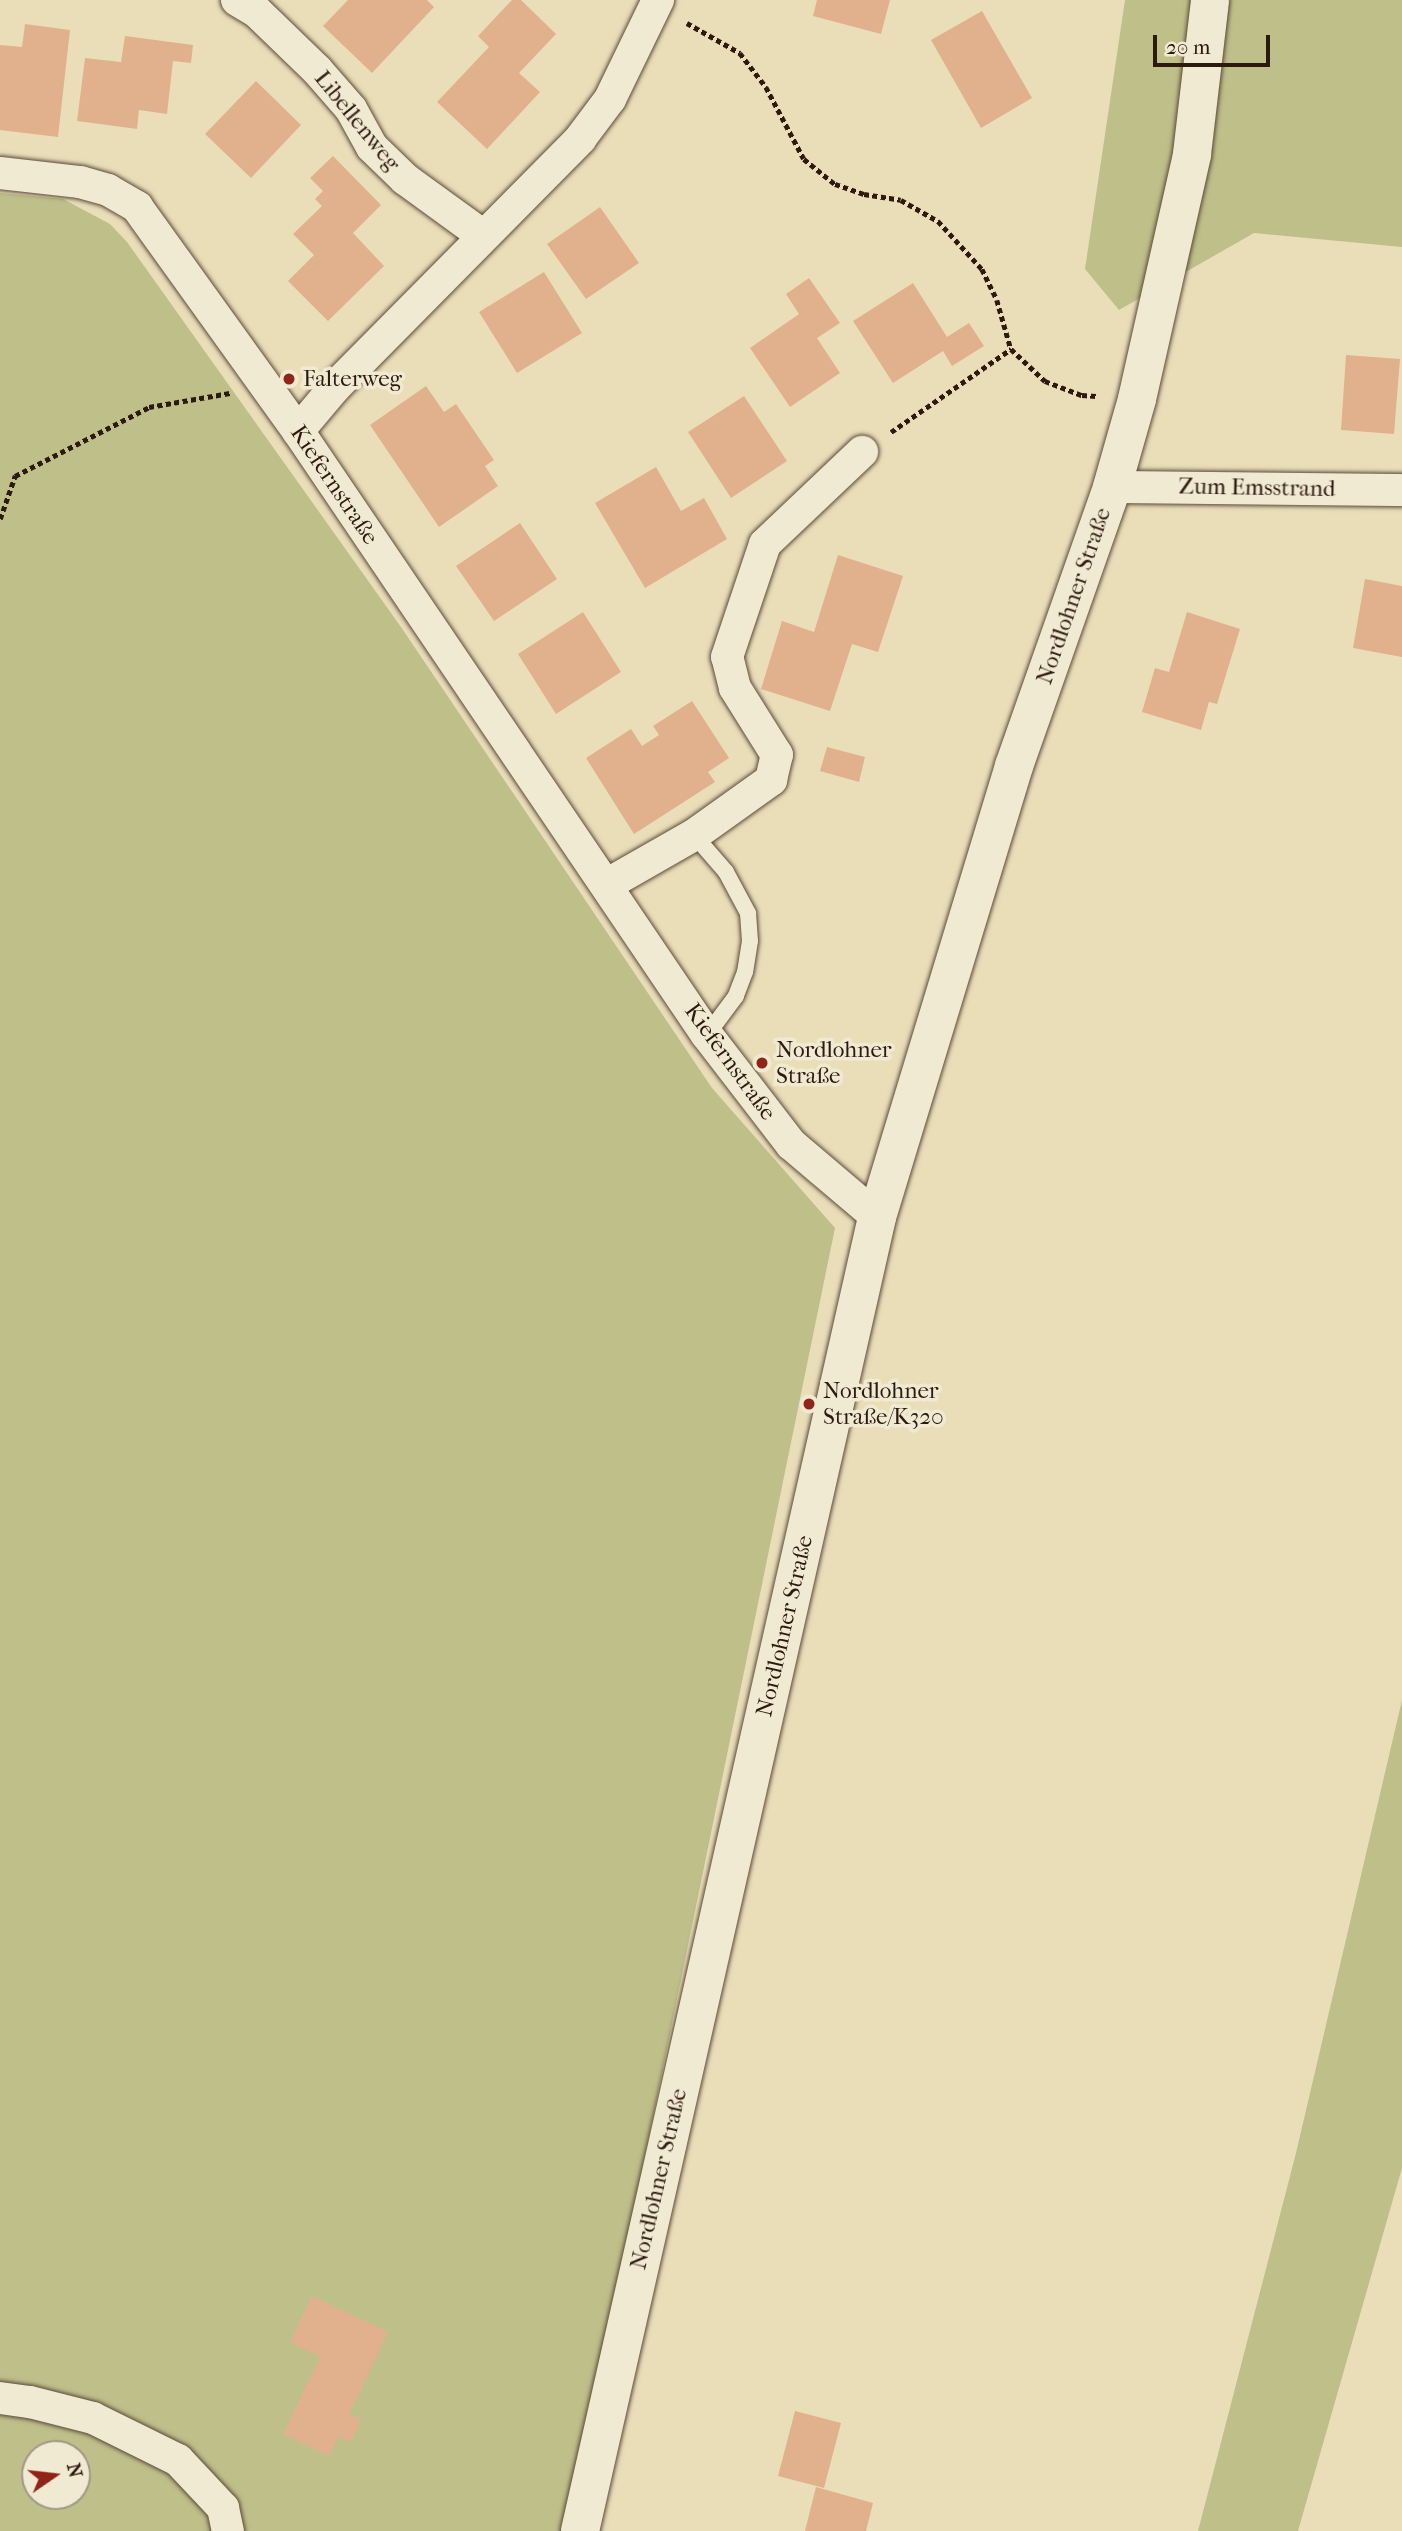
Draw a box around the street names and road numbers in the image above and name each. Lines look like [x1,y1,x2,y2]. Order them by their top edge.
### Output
street label: Libellenweg [308,65,406,177]
street label: Kiefernstraße [284,420,384,550]
street label: Zum Emsstrand [1178,473,1336,503]
street label: Nordlohner Straße [1031,504,1117,688]
street label: Kiefernstraße [678,998,782,1126]
street label: Nordlohner Straße [751,1533,819,1719]
street label: Nordlohner Straße [625,2086,693,2272]

